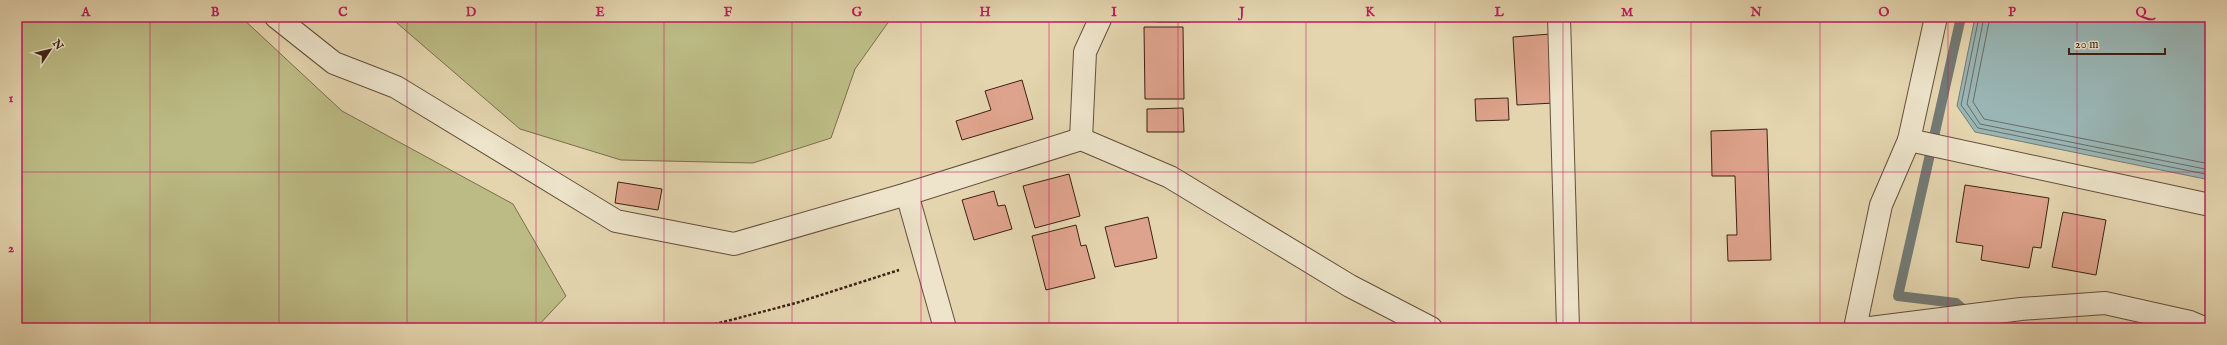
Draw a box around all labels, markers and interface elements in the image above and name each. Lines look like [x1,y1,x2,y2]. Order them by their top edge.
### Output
text: A [81,4,92,21]
text: B [211,4,220,21]
text: C [338,4,348,21]
text: D [466,4,477,21]
text: E [595,4,605,21]
text: F [724,4,733,21]
text: G [852,4,863,21]
text: H [979,4,991,21]
text: I [1111,4,1117,21]
text: J [1237,4,1245,21]
text: K [1365,4,1375,21]
text: L [1493,4,1504,21]
text: M [1621,4,1634,21]
text: N [1749,4,1762,21]
text: O [1879,4,1890,21]
text: P [2008,4,2016,21]
text: Q [2136,4,2156,21]
north arrow [30,30,70,70]
scale bar [2069,30,2165,56]
text: N [48,36,66,53]
text: 20 m [2075,37,2098,52]
text: 1 [9,90,14,107]
text: 2 [8,240,14,257]

